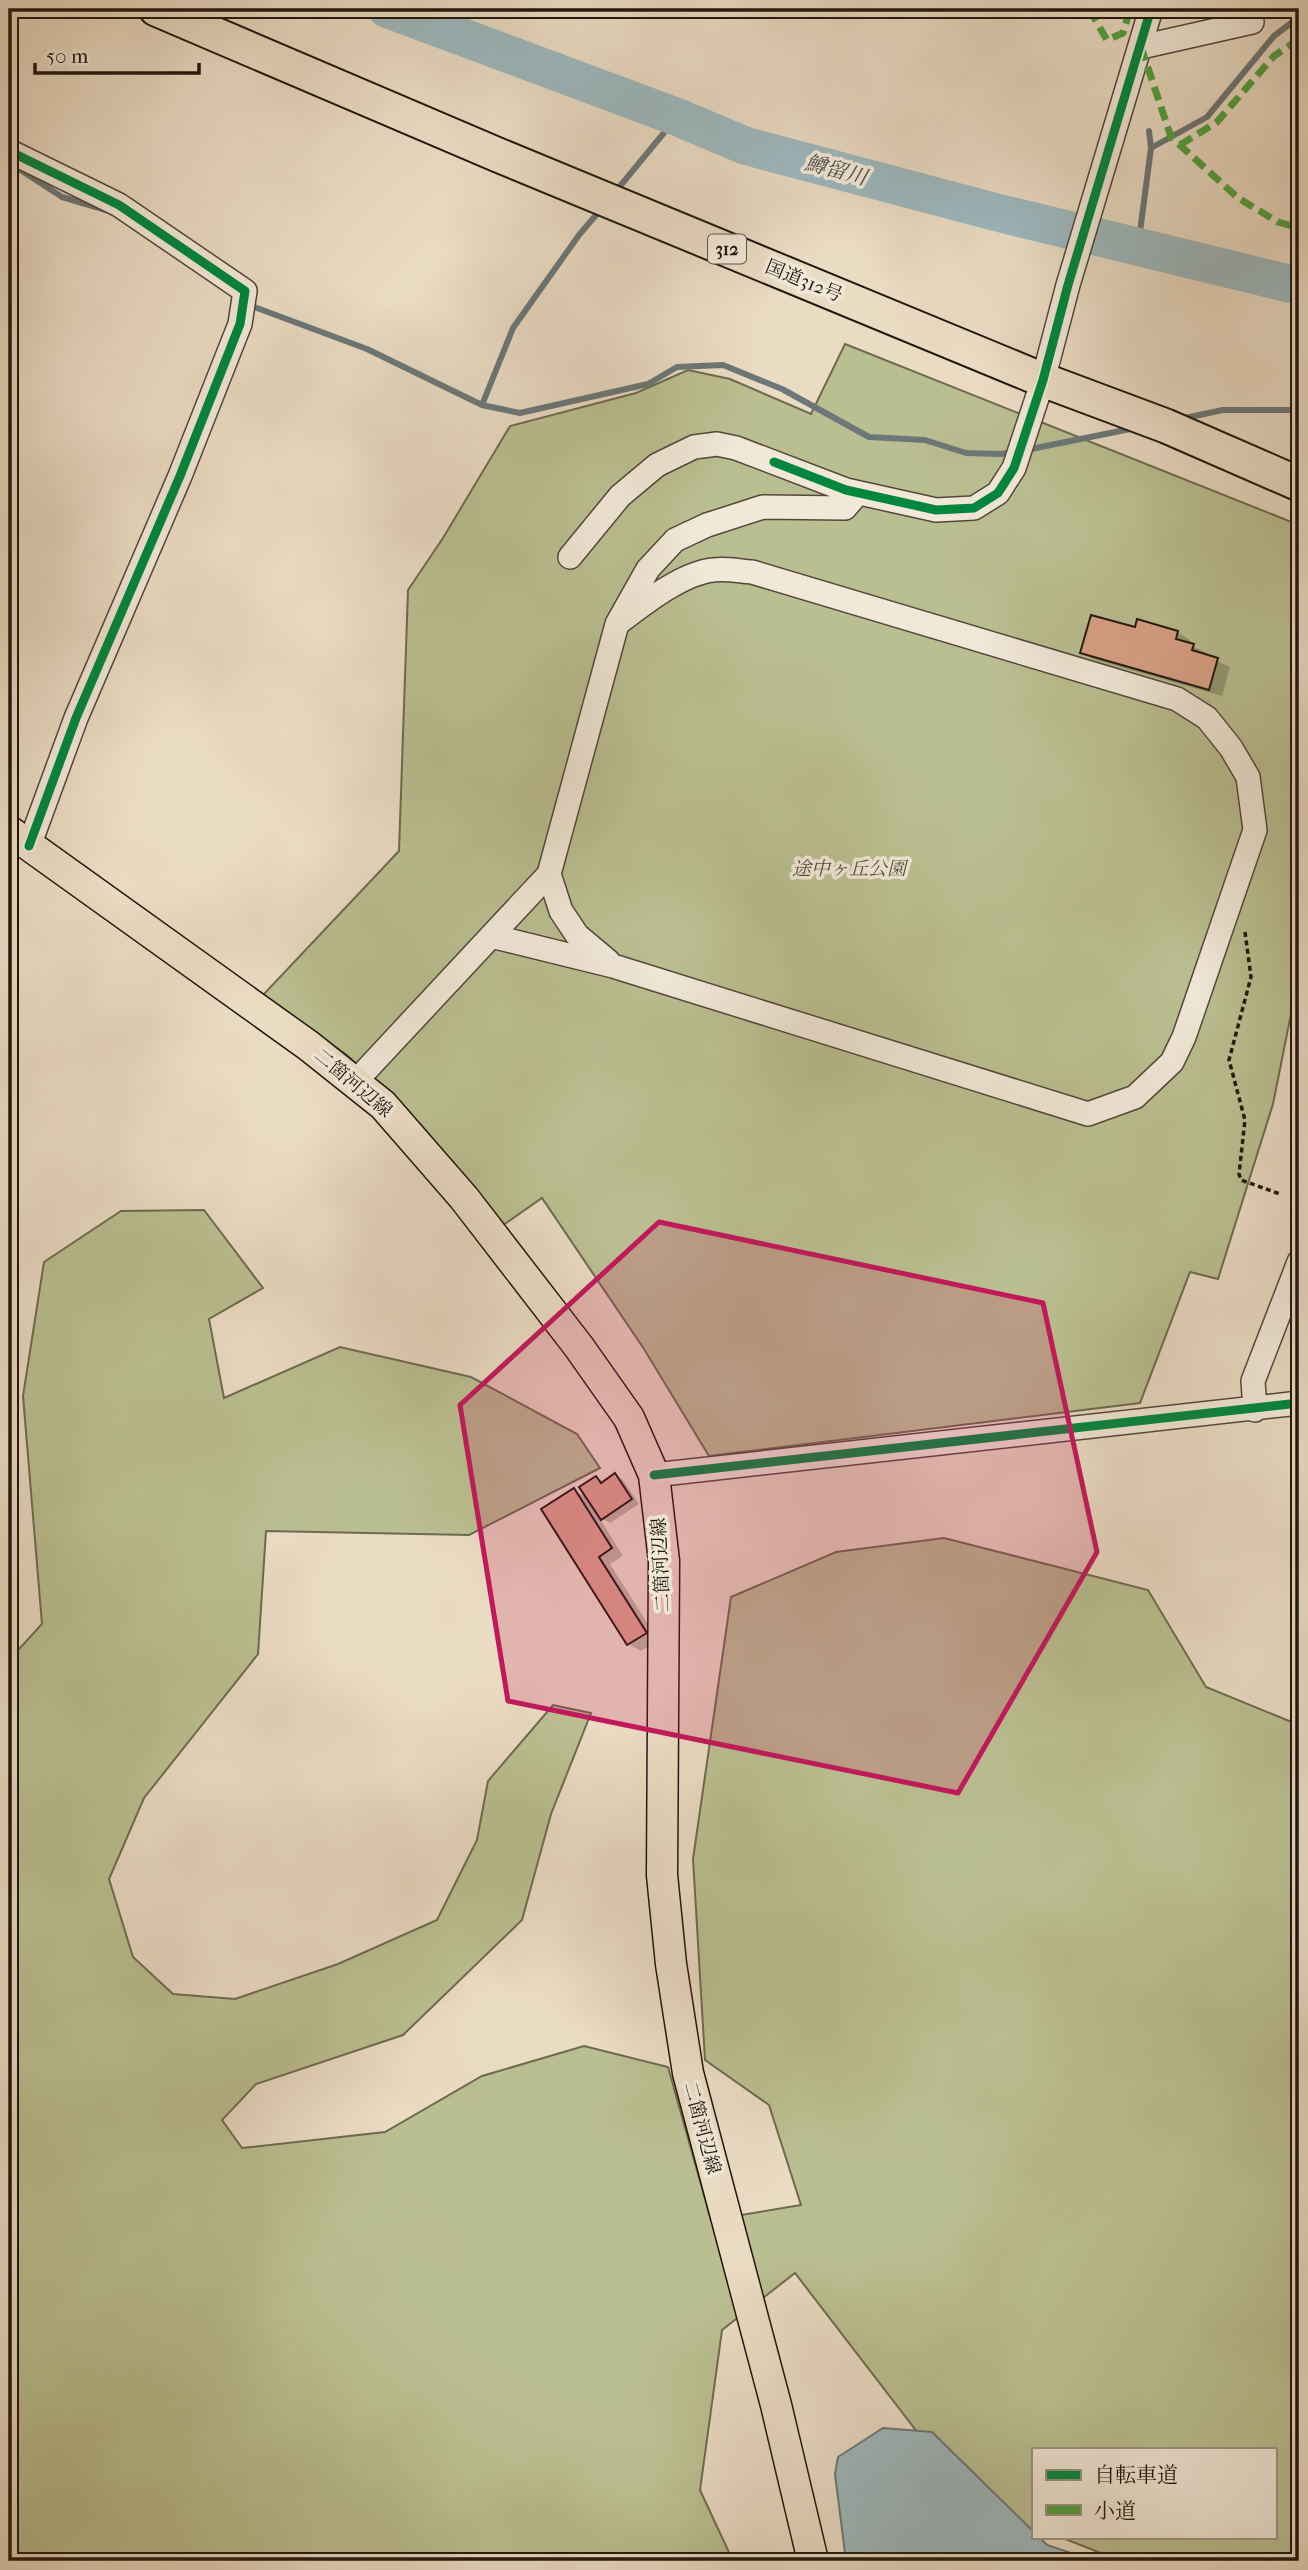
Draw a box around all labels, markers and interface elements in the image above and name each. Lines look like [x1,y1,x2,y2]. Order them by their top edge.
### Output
scale bar [35,32,200,76]
text: 50 m [46,44,89,68]
water label: 鱒留川 [802,150,871,190]
road number: 312 [708,234,746,264]
street label: 国道312号 [762,256,846,306]
park label: 途中ヶ丘公園 [792,858,909,880]
street label: 二箇河辺線 [310,1044,396,1122]
street label: 二箇河辺線 [648,1517,674,1613]
street label: 二箇河辺線 [679,2079,725,2177]
legend [1032,2448,1276,2538]
text: 自転車道 [1094,2463,1178,2487]
text: 小道 [1094,2499,1136,2523]

